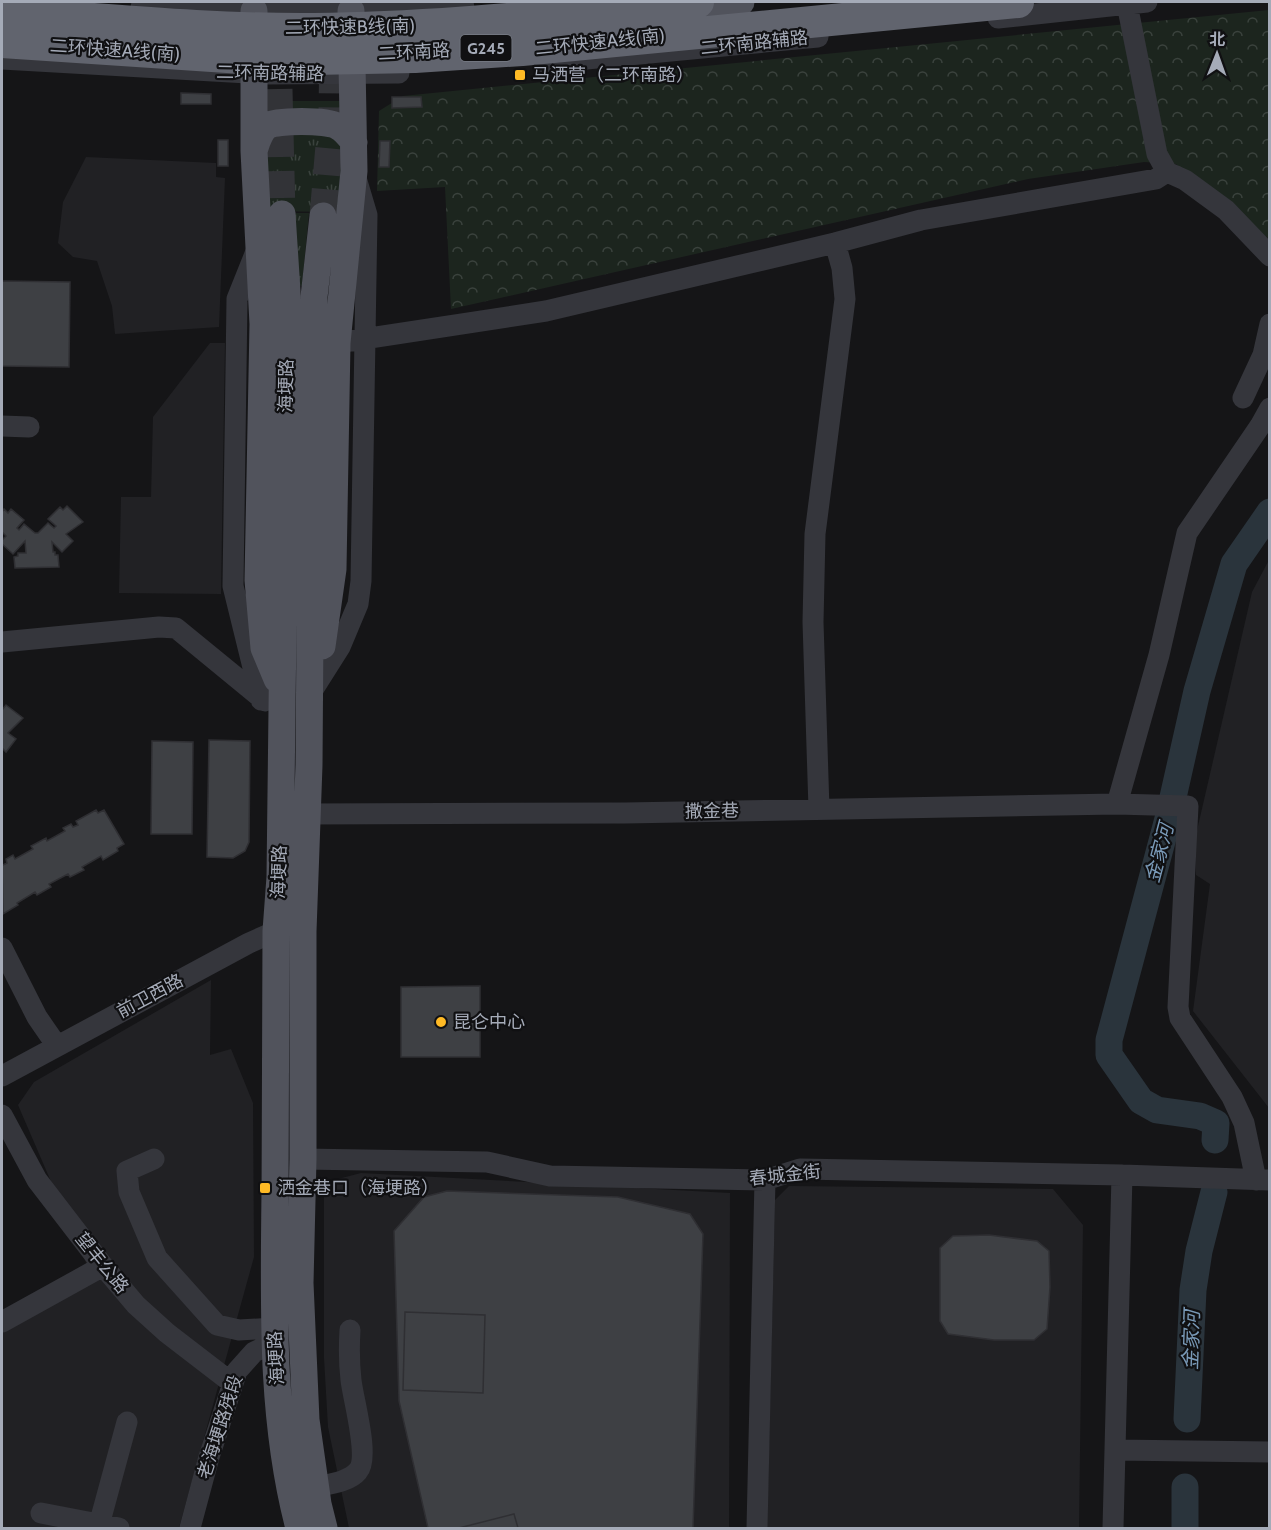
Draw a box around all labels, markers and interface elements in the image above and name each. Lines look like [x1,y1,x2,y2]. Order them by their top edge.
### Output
street label: 二环快速B线(南) [285,15,415,39]
street label: 二环快速A线(南) [534,24,666,60]
north arrow [1187,24,1247,84]
street label: 二环南路辅路 [699,26,809,60]
text: 北 [1209,30,1225,49]
street label: 二环快速A线(南) [49,34,181,66]
road number: G245 [460,35,512,61]
street label: 二环南路 [377,39,451,65]
street label: 二环南路辅路 [216,61,324,85]
place label: 马洒营（二环南路） [532,64,694,86]
marker: 马洒营（二环南路） [513,68,527,82]
street label: 海埂路 [275,359,297,413]
street label: 撒金巷 [685,800,739,822]
water label: 金家河 [1140,817,1179,885]
street label: 海埂路 [267,845,291,899]
street label: 前卫西路 [113,969,187,1023]
place label: 昆仑中心 [453,1011,525,1033]
marker: 昆仑中心 [434,1015,448,1029]
street label: 春城金街 [748,1160,822,1190]
place label: 洒金巷口（海埂路） [277,1177,439,1199]
marker: 洒金巷口（海埂路） [258,1181,272,1195]
street label: 望丰公路 [71,1228,133,1298]
water label: 金家河 [1178,1306,1204,1370]
street label: 海埂路 [264,1330,288,1386]
street label: 老海埂路残段 [193,1372,247,1482]

